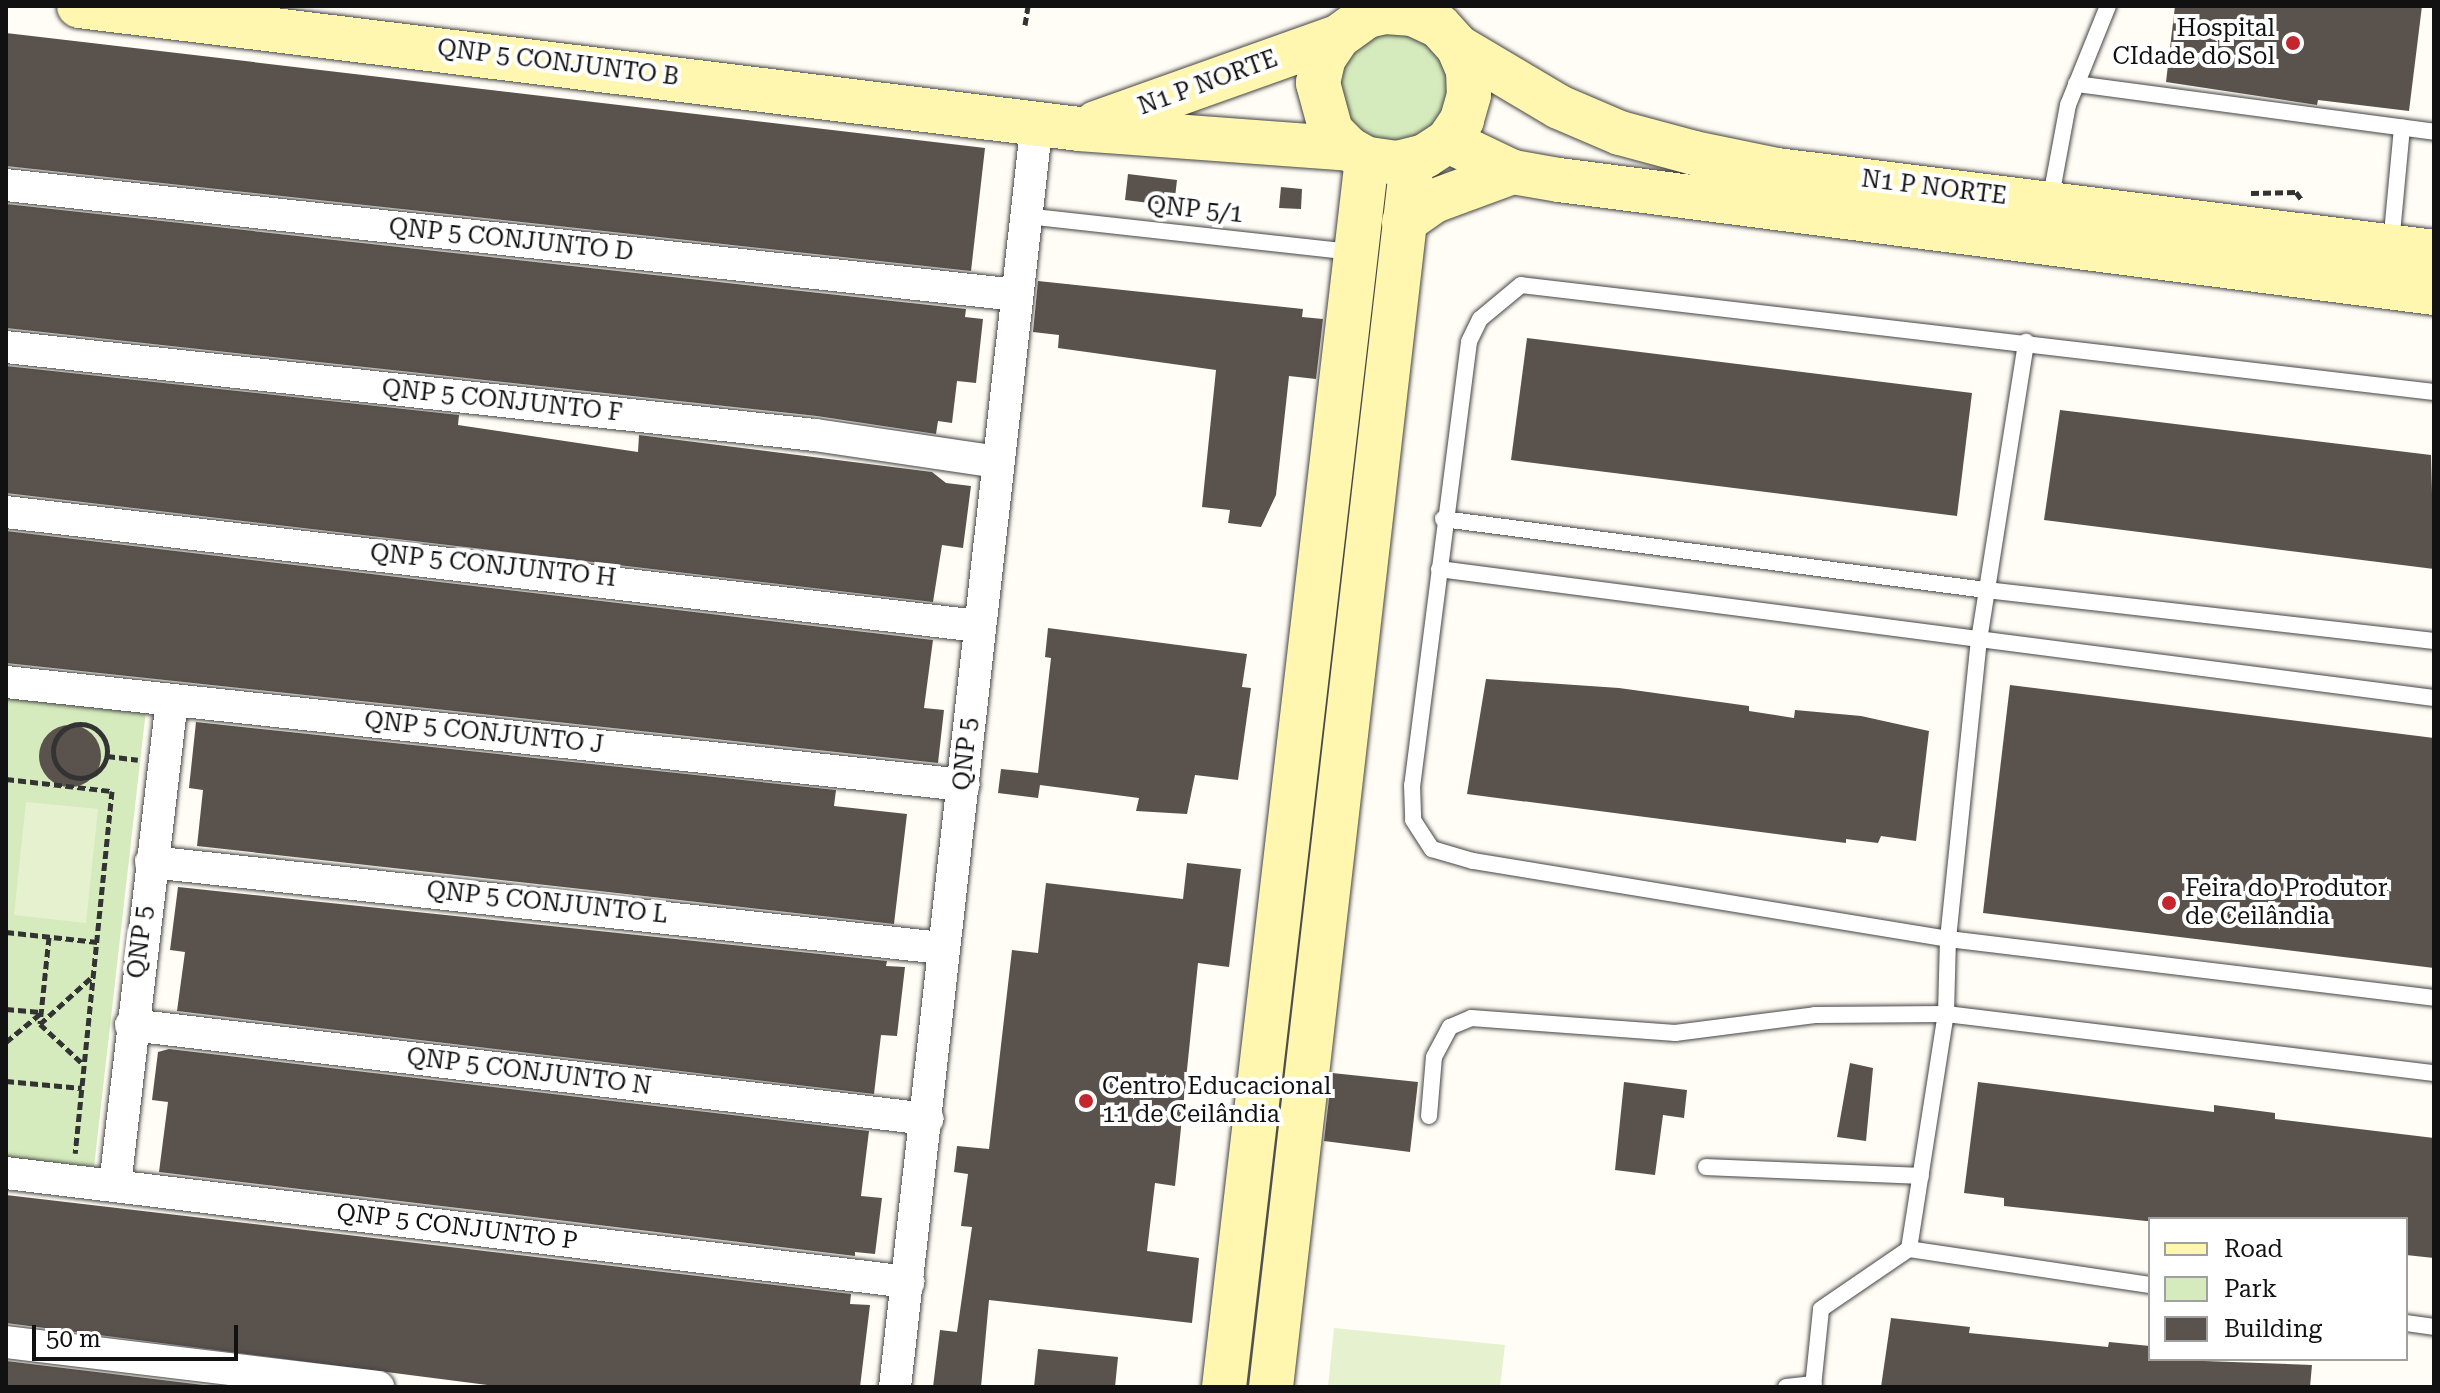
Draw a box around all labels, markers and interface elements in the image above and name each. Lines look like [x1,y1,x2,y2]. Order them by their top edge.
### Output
place label: Hospital CIdade do Sol [2113,15,2275,71]
marker: Hospital CIdade do Sol [2282,32,2304,54]
street label: QNP 5 CONJUNTO B [436,34,680,92]
street label: N1 P NORTE [1134,44,1282,122]
street label: N1 P NORTE [1860,165,2008,211]
street label: QNP 5/1 [1145,191,1245,229]
street label: QNP 5 CONJUNTO D [387,213,635,267]
street label: QNP 5 CONJUNTO F [380,374,624,428]
street label: QNP 5 CONJUNTO H [369,539,617,593]
street label: QNP 5 CONJUNTO J [363,706,605,760]
street label: QNP 5 [948,716,984,792]
place label: Feira do Produtor de Ceilândia [2185,875,2388,931]
street label: QNP 5 CONJUNTO L [425,876,669,930]
marker: Feira do Produtor de Ceilândia [2160,894,2178,912]
street label: QNP 5 [122,904,160,980]
street label: QNP 5 CONJUNTO N [405,1043,653,1101]
place label: Centro Educacional 11 de Ceilândia [1102,1073,1331,1129]
marker: Centro Educacional 11 de Ceilândia [1077,1092,1095,1110]
street label: QNP 5 CONJUNTO P [335,1198,579,1256]
legend [2148,1217,2408,1361]
text: Road [2224,1235,2283,1263]
text: Park [2224,1275,2277,1303]
scale bar [36,1309,242,1359]
text: Building [2224,1315,2322,1343]
text: 50 m [46,1325,101,1353]

